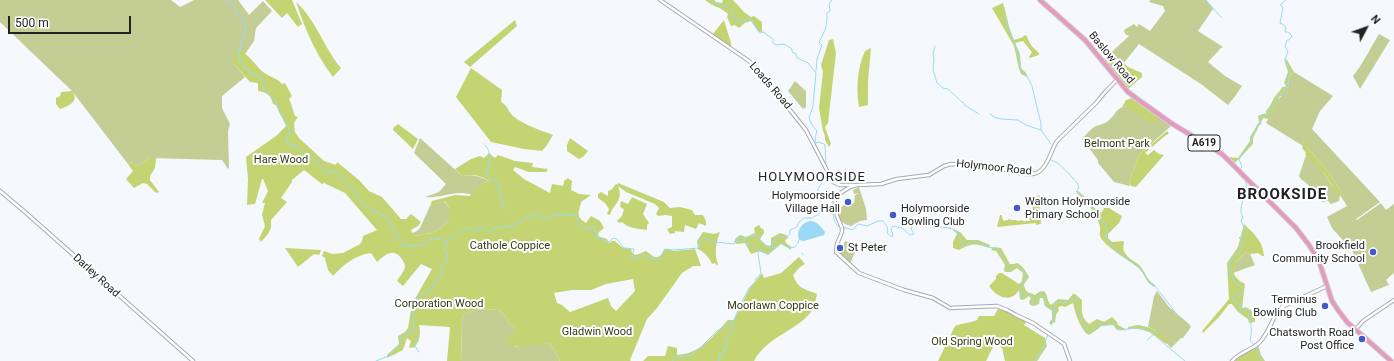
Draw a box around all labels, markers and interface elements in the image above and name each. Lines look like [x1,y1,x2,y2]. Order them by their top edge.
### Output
scale bar [10,8,133,34]
north arrow [1346,8,1386,48]
text: N [1368,13,1383,27]
text: 500 m [15,16,49,30]
street label: Baslow Road [1085,29,1137,87]
street label: Loads Road [746,60,794,112]
road number: A619 [1188,135,1220,151]
park label: Belmont Park [1084,137,1150,151]
park label: Hare Wood [254,153,308,167]
street label: Holymoor Road [956,157,1032,179]
district label: HOLYMOORSIDE [758,170,866,186]
district label: BROOKSIDE [1237,186,1327,204]
place label: Holymoorside Village Hall [772,189,840,215]
place label: Walton Holymoorside Primary School [1025,195,1130,221]
marker: Holymoorside Village Hall [843,197,853,207]
place label: Holymoorside Bowling Club [901,202,969,228]
marker: Walton Holymoorside Primary School [1012,203,1022,213]
marker: Holymoorside Bowling Club [888,210,898,220]
park label: Cathole Coppice [470,239,550,253]
place label: Brookfield Community School [1272,239,1365,265]
place label: St Peter [848,241,887,255]
marker: St Peter [835,243,845,253]
marker: Brookfield Community School [1368,247,1378,257]
street label: Darley Road [70,252,122,300]
place label: Terminus Bowling Club [1253,293,1317,319]
park label: Corporation Wood [395,297,483,311]
park label: Moorlawn Coppice [727,299,819,313]
marker: Terminus Bowling Club [1320,301,1330,311]
park label: Gladwin Wood [562,325,632,339]
place label: Chatsworth Road Post Office [1269,326,1354,352]
marker: Chatsworth Road Post Office [1357,334,1367,344]
park label: Old Spring Wood [931,335,1013,349]

